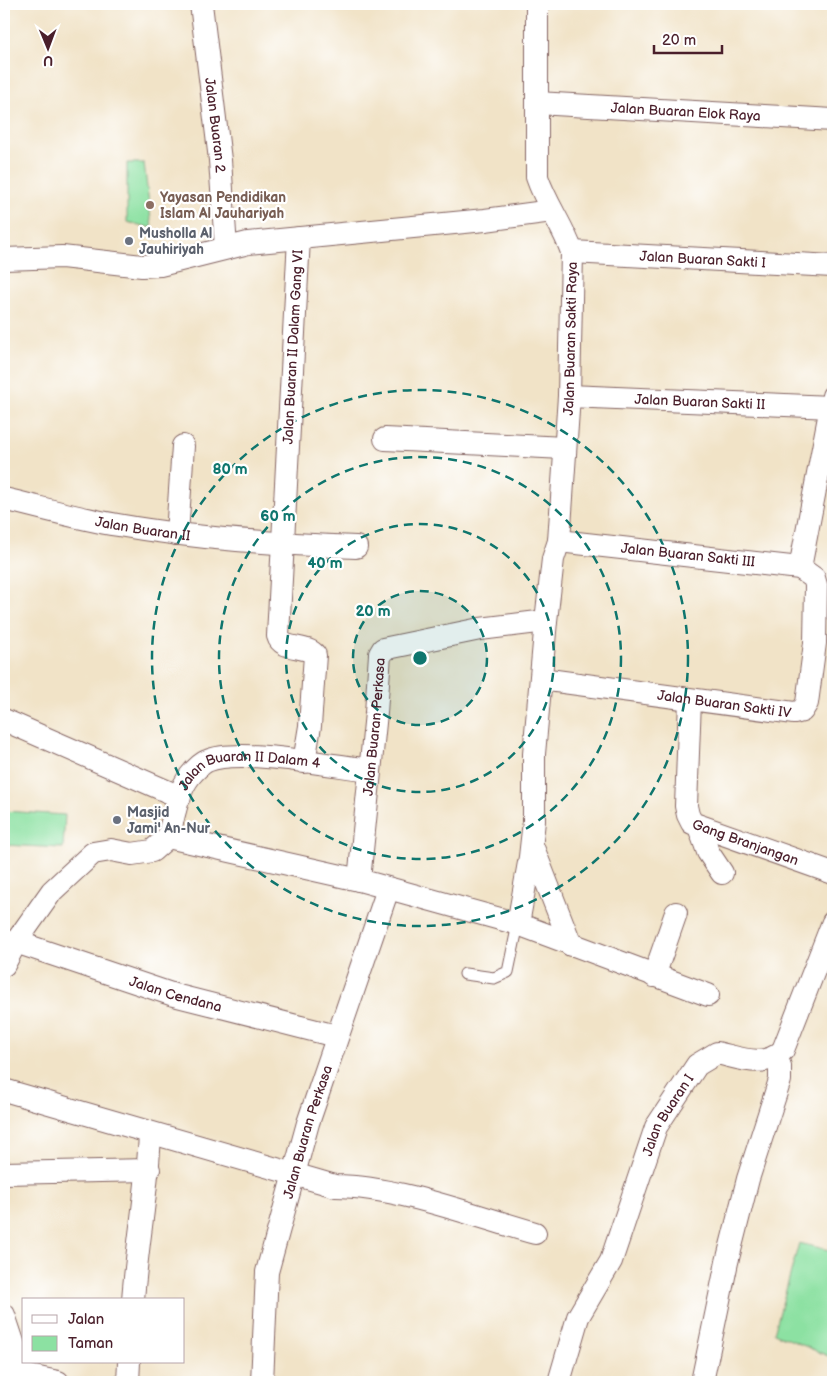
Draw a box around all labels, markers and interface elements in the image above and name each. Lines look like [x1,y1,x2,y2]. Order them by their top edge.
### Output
north arrow [22,22,72,72]
scale bar [654,22,722,54]
text: 20 m [662,31,696,50]
text: U [43,52,53,69]
street label: Jalan Buaran 2 [202,77,229,174]
street label: Jalan Buaran Elok Raya [610,99,761,124]
place label: Yayasan Pendidikan Islam Al Jauhariyah [160,189,286,222]
marker: Yayasan Pendidikan Islam Al Jauhariyah [144,199,156,211]
place label: Musholla Al Jauhiriyah [139,225,212,258]
marker: Musholla Al Jauhiriyah [123,235,135,247]
street label: Jalan Buaran Sakti I [639,247,766,271]
street label: Jalan Buaran II Dalam Gang VI [279,249,307,445]
street label: Jalan Buaran Sakti Raya [559,261,580,416]
street label: Jalan Buaran Sakti II [634,390,766,413]
text: 80 m [212,460,248,479]
text: 60 m [260,507,296,526]
street label: Jalan Buaran II [94,513,191,544]
street label: Jalan Buaran Sakti III [620,539,756,571]
text: 40 m [307,554,343,573]
text: 20 m [356,602,391,621]
centre of rings [411,649,429,667]
street label: Jalan Buaran Perkasa [359,657,388,797]
street label: Jalan Buaran Sakti IV [656,686,793,721]
street label: Jalan Buaran II Dalam 4 [174,747,322,793]
place label: Masjid Jami' An-Nur [127,804,211,837]
marker: Masjid Jami' An-Nur [111,814,123,826]
street label: Gang Branjangan [690,815,801,869]
street label: Jalan Cendana [127,972,224,1015]
street label: Jalan Buaran Perkasa [279,1063,336,1200]
street label: Jalan Buaran I [638,1071,697,1158]
legend [22,1298,185,1364]
text: Jalan [68,1310,104,1329]
text: Taman [68,1334,113,1353]

